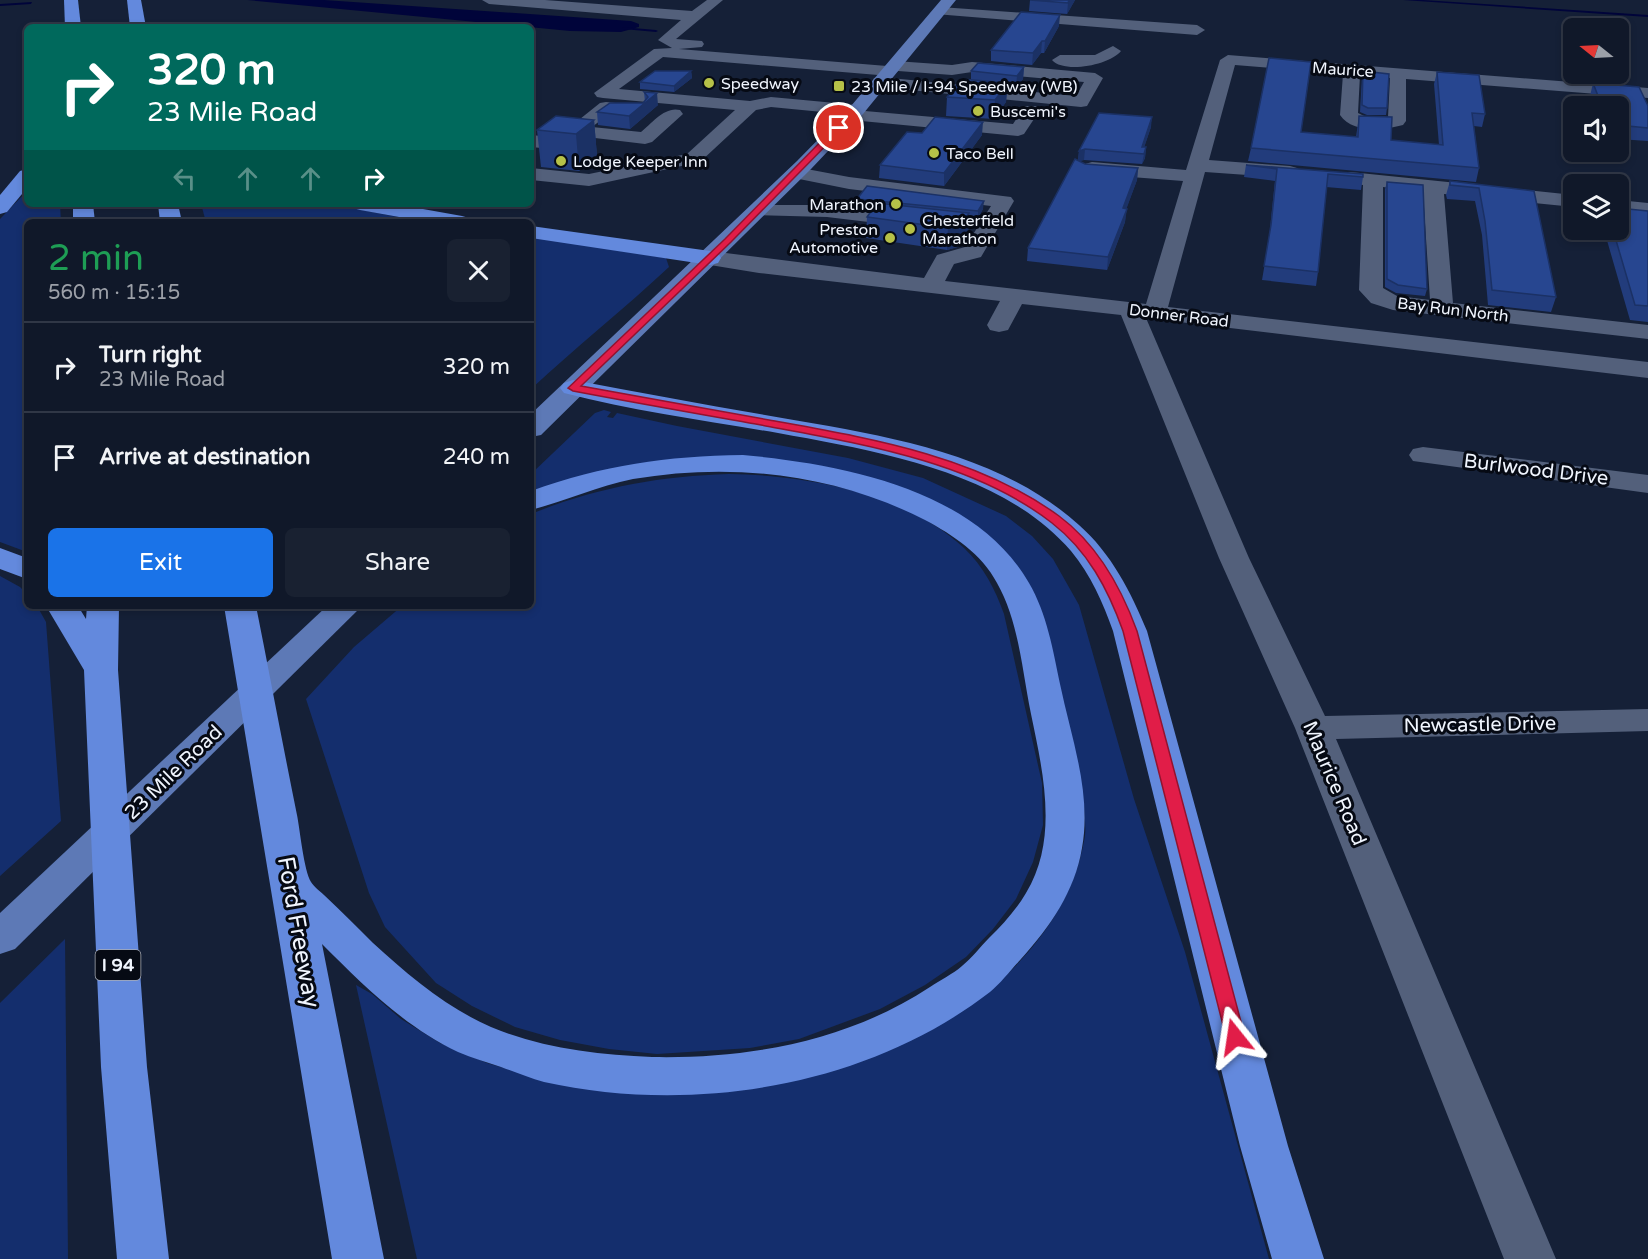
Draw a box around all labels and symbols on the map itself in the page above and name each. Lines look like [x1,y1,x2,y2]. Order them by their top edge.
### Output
north arrow [1563,18,1629,84]
street label: Maurice [1311,58,1374,82]
place label: Speedway [721,74,799,94]
marker: Speedway [702,76,716,90]
place label: 23 Mile / I-94 Speedway (WB) [851,77,1078,97]
marker: 23 Mile / I-94 Speedway (WB) [832,79,846,93]
pin [813,102,864,153]
place label: Buscemi's [990,102,1066,122]
marker: Buscemi's [971,104,985,118]
place label: Taco Bell [946,144,1014,164]
marker: Taco Bell [927,146,941,160]
place label: Lodge Keeper Inn [573,152,708,172]
marker: Lodge Keeper Inn [554,154,568,168]
place label: Marathon [809,195,884,215]
marker: Marathon [889,197,903,211]
place label: Chesterfield Marathon [922,211,1014,249]
place label: Preston Automotive [789,220,878,258]
marker: Chesterfield Marathon [903,222,917,236]
marker: Preston Automotive [883,231,897,245]
street label: Bay Run North [1396,293,1510,327]
street label: Donner Road [1128,300,1230,332]
street label: Burlwood Drive [1462,449,1610,491]
street label: Newcastle Drive [1404,712,1556,738]
street label: Maurice Road [1297,718,1371,849]
street label: 23 Mile Road [120,720,227,825]
street label: Ford Freeway [271,854,326,1010]
road number: I 94 [96,950,140,980]
position arrow [1203,1005,1267,1069]

